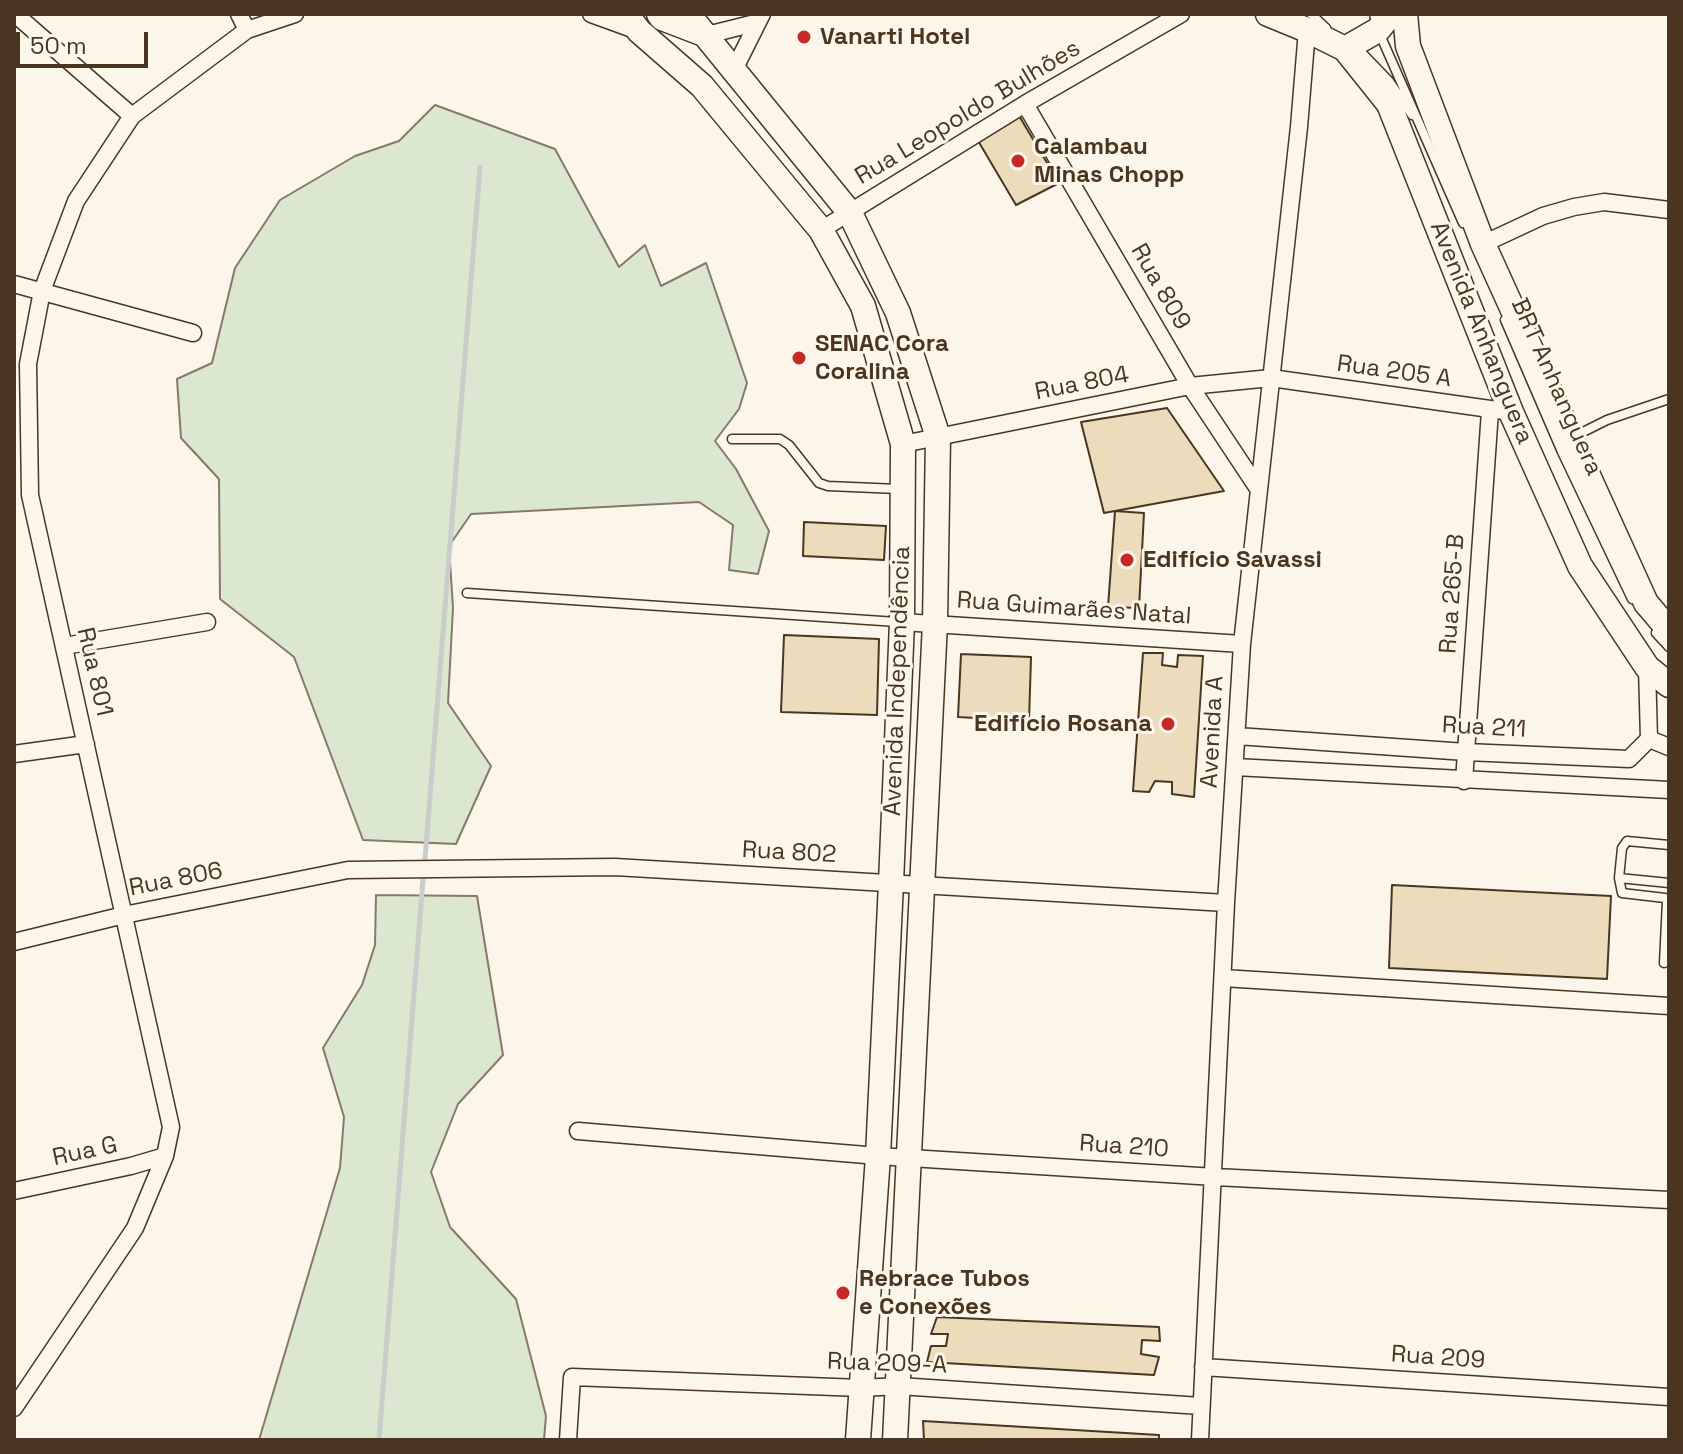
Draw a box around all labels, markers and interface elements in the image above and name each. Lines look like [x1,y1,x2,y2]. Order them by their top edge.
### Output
scale bar [20,16,152,66]
place label: Vanarti Hotel [820,23,970,51]
marker: Vanarti Hotel [795,28,813,46]
text: 50 m [30,30,87,61]
street label: Rua Leopoldo Bulhões [850,34,1086,192]
place label: Calambau Minas Chopp [1034,133,1184,189]
marker: Calambau Minas Chopp [1009,152,1027,170]
street label: Avenida Anhanguera [1423,218,1539,448]
street label: Rua 809 [1124,239,1196,335]
street label: BRT Anhanguera [1504,294,1608,480]
place label: SENAC Cora Coralina [815,330,949,386]
marker: SENAC Cora Coralina [790,349,808,367]
street label: Rua 205 A [1335,350,1453,394]
street label: Rua 804 [1033,361,1131,407]
street label: Rua 265-B [1434,533,1472,655]
street label: Avenida Independência [879,545,917,817]
place label: Edifício Savassi [1143,546,1322,574]
marker: Edifício Savassi [1118,551,1136,569]
street label: Rua Guimarães Natal [956,586,1192,632]
street label: Rua 801 [70,625,118,719]
street label: Avenida A [1196,675,1230,789]
place label: Edifício Rosana [974,710,1152,738]
street label: Rua 211 [1441,711,1527,745]
marker: Edifício Rosana [1159,715,1177,733]
street label: Rua 802 [741,836,837,870]
street label: Rua 806 [127,857,225,903]
street label: Rua 210 [1078,1130,1170,1164]
street label: Rua G [50,1131,120,1173]
place label: Rebrace Tubos e Conexões [859,1265,1030,1321]
marker: Rebrace Tubos e Conexões [834,1284,852,1302]
street label: Rua 209 [1390,1340,1486,1376]
street label: Rua 209-A [826,1348,948,1380]

